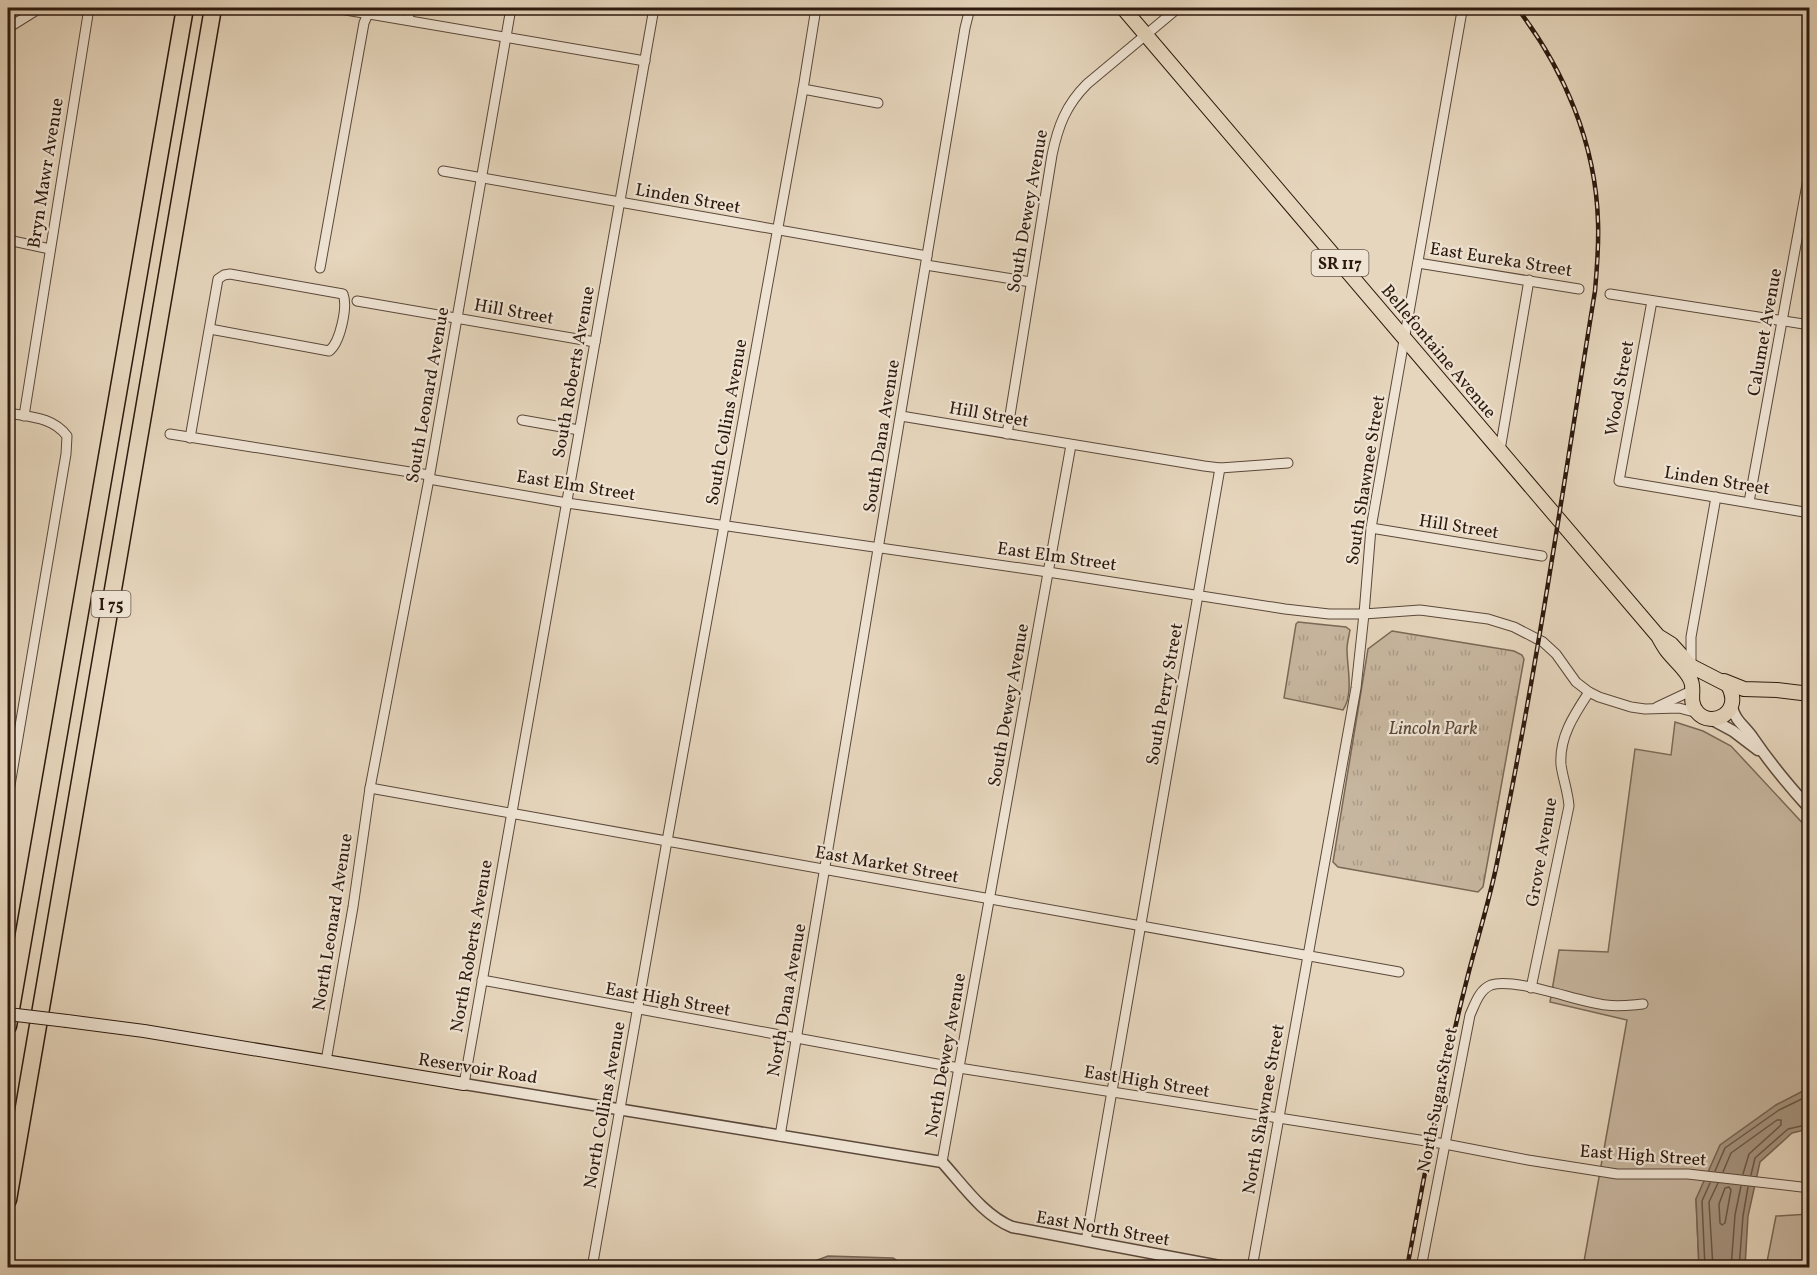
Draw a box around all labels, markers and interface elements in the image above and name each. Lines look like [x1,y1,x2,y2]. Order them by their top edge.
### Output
street label: Bryn Mawr Avenue [22,96,71,250]
street label: South Dewey Avenue [1002,128,1055,295]
street label: Linden Street [633,178,742,221]
street label: East Eureka Street [1428,237,1574,284]
road number: SR 117 [1312,250,1368,276]
street label: Calumet Avenue [1742,266,1789,398]
street label: Bellefontaine Avenue [1374,280,1501,424]
street label: South Roberts Avenue [547,284,602,460]
street label: Hill Street [472,293,556,332]
street label: South Leonard Avenue [401,305,456,485]
street label: South Collins Avenue [701,337,754,507]
street label: Wood Street [1600,338,1641,438]
street label: South Dana Avenue [858,358,907,515]
street label: South Shawnee Street [1341,393,1392,567]
street label: Hill Street [947,396,1031,435]
street label: Linden Street [1662,461,1771,502]
street label: East Elm Street [514,465,637,508]
street label: Hill Street [1417,509,1500,546]
street label: East Elm Street [995,537,1118,578]
road number: I 75 [92,591,130,617]
street label: South Perry Street [1141,621,1190,767]
street label: South Dewey Avenue [983,622,1036,789]
park label: Lincoln Park [1388,717,1478,742]
street label: Grove Avenue [1521,796,1564,909]
street label: North Leonard Avenue [307,832,360,1013]
street label: East Market Street [813,841,961,890]
street label: North Roberts Avenue [445,858,500,1035]
street label: North Dana Avenue [762,922,813,1079]
street label: North Dewey Avenue [920,971,973,1139]
street label: East High Street [603,977,732,1024]
street label: North Collins Avenue [578,1020,632,1191]
street label: North Shawnee Street [1237,1022,1292,1196]
street label: North Sugar Street [1412,1025,1465,1175]
street label: Reservoir Road [416,1048,539,1091]
street label: East High Street [1082,1060,1211,1105]
street label: East High Street [1579,1140,1707,1173]
street label: East North Street [1034,1205,1172,1254]

